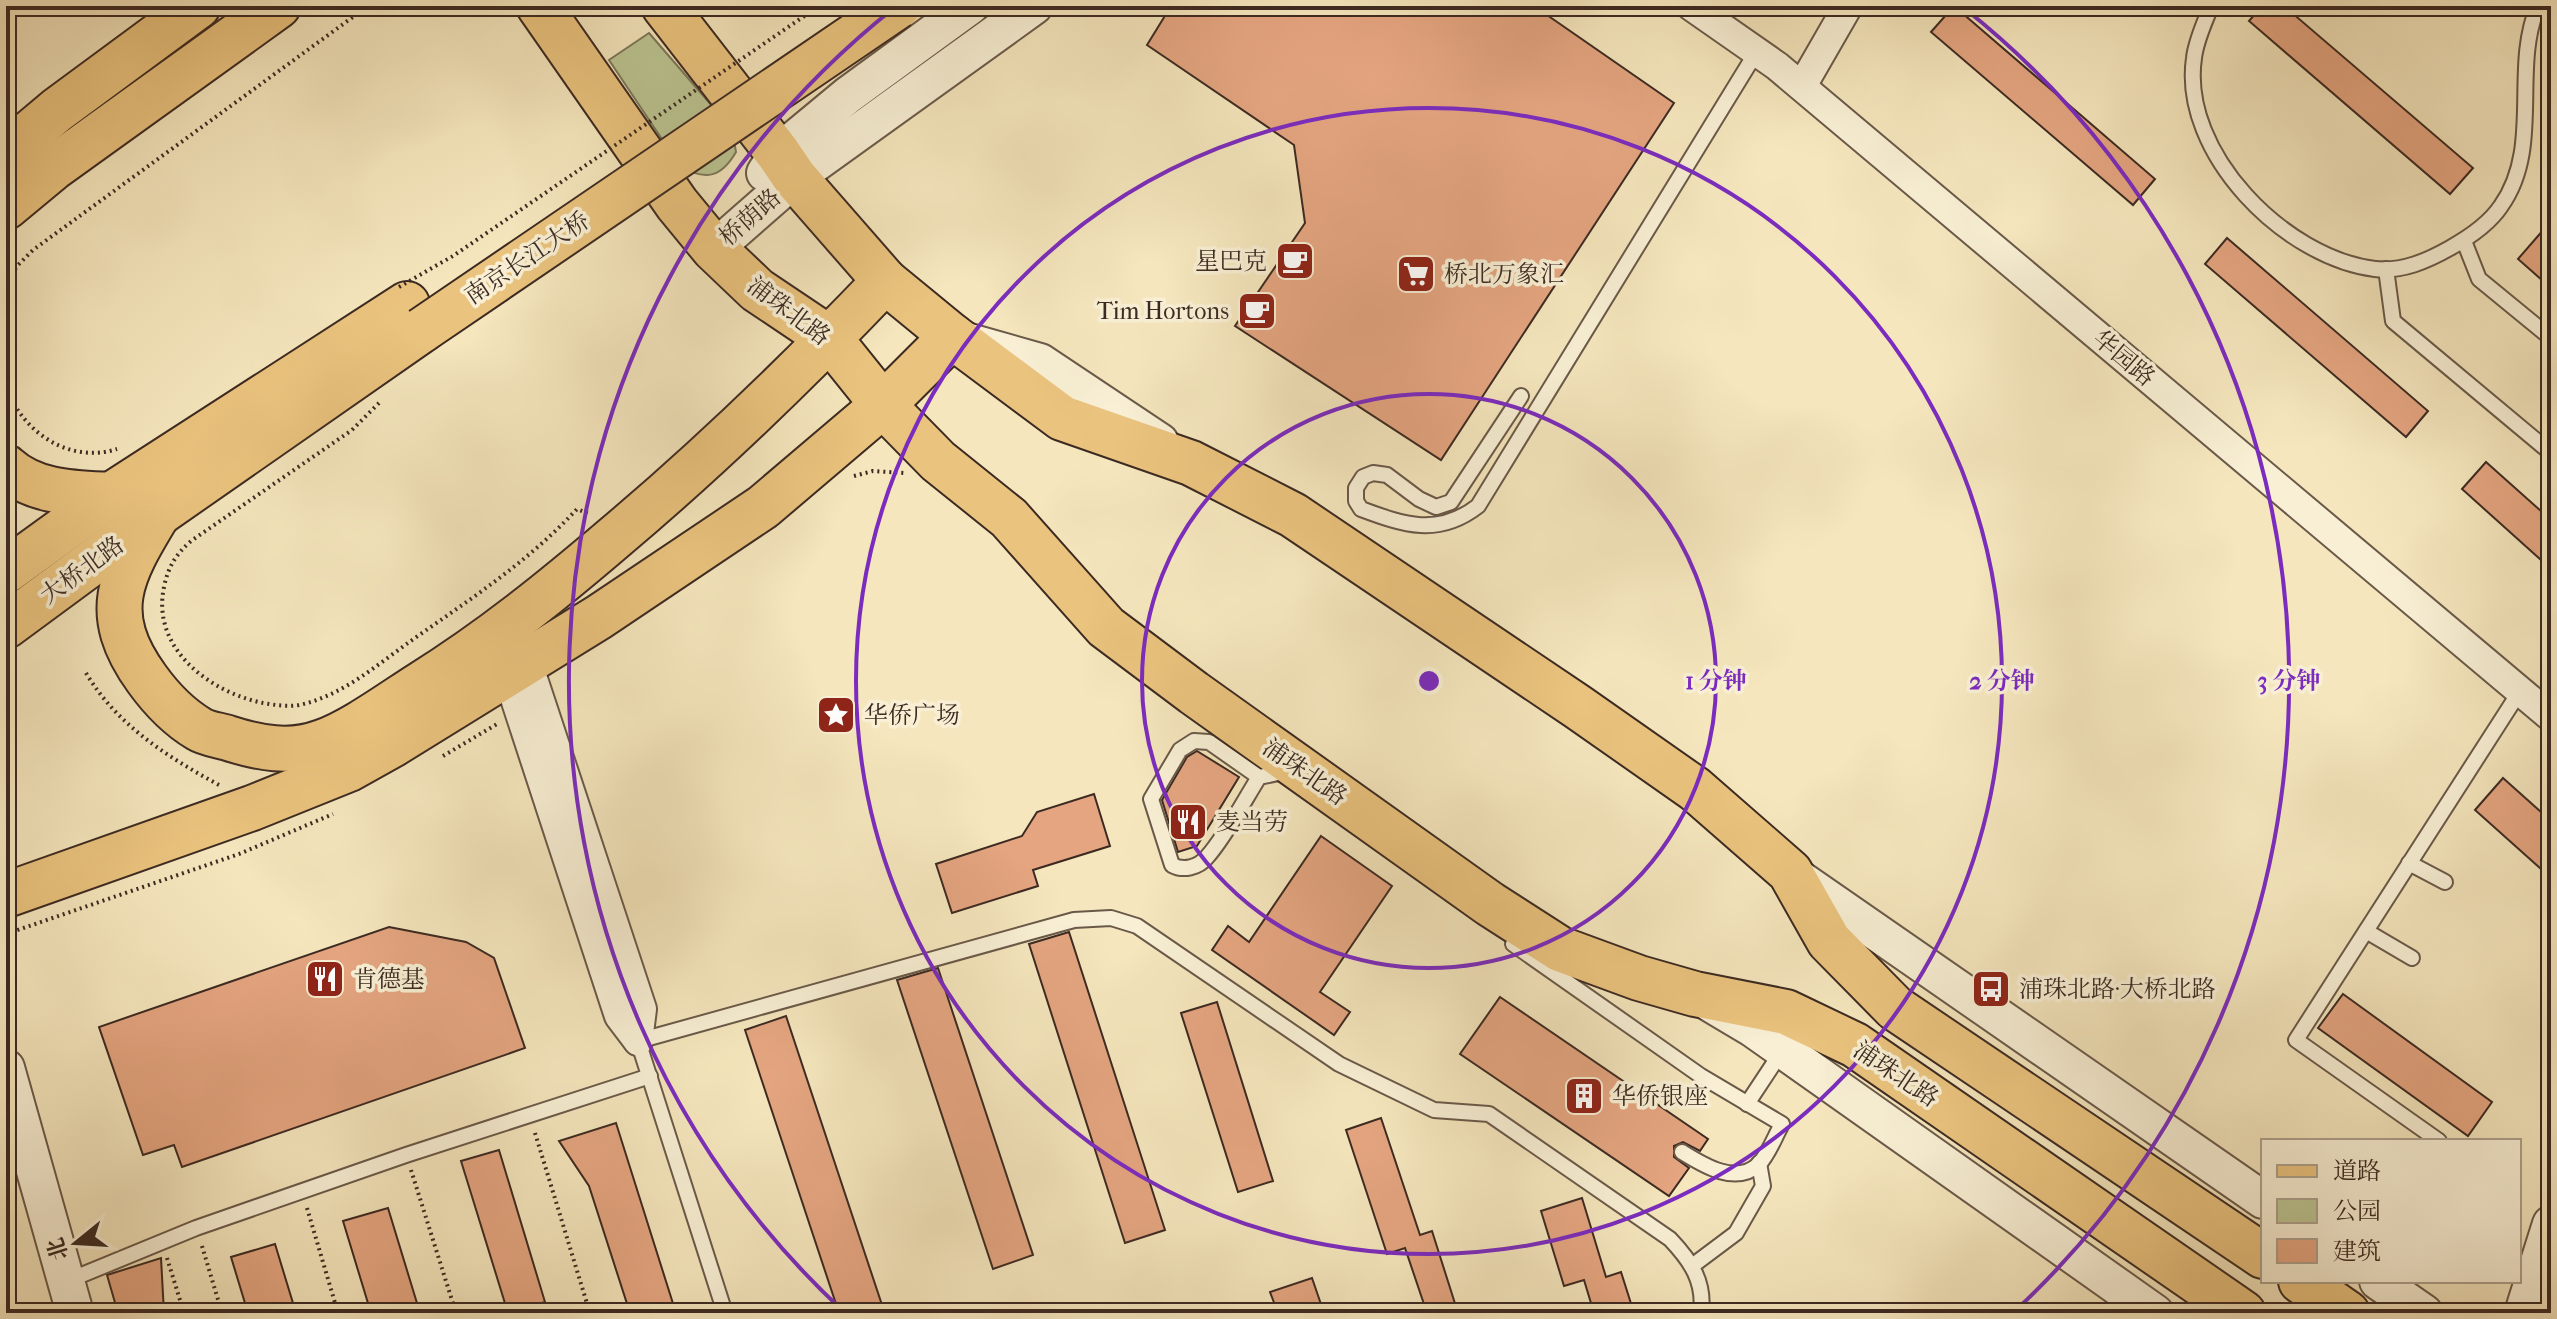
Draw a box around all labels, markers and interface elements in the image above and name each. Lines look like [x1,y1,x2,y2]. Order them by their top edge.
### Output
street label: 桥荫路 [714,183,786,251]
street label: 南京长江大桥 [459,206,595,310]
cafe icon: 星巴克 [1274,240,1316,282]
place label: 星巴克 [1195,247,1267,275]
supermarket icon: 桥北万象汇 [1395,253,1437,295]
place label: 桥北万象汇 [1444,260,1564,288]
street label: 浦珠北路 [742,271,836,351]
cafe icon: Tim Hortons [1236,290,1278,332]
place label: Tim Hortons [1097,297,1229,325]
street label: 华园路 [2087,324,2161,392]
street label: 大桥北路 [35,530,129,610]
centre of rings [1415,667,1443,695]
text: 1 分钟 [1685,667,1747,695]
text: 2 分钟 [1969,667,2035,695]
text: 3 分钟 [2258,667,2321,695]
place icon: 华侨广场 [815,694,857,736]
place label: 华侨广场 [864,701,960,729]
street label: 浦珠北路 [1258,733,1352,811]
restaurant icon: 麦当劳 [1167,801,1209,843]
place label: 麦当劳 [1216,808,1288,836]
restaurant icon: 肯德基 [304,958,346,1000]
place label: 肯德基 [353,965,425,993]
bus stop icon: 浦珠北路·大桥北路 [1970,968,2012,1010]
place label: 浦珠北路·大桥北路 [2019,975,2216,1003]
street label: 浦珠北路 [1848,1036,1944,1112]
building icon: 华侨银座 [1563,1075,1605,1117]
place label: 华侨银座 [1612,1082,1708,1110]
legend [2261,1139,2521,1283]
text: 道路 [2333,1157,2381,1185]
text: 公园 [2333,1197,2381,1225]
north arrow [36,1203,116,1283]
text: 北 [42,1234,74,1263]
text: 建筑 [2333,1237,2381,1265]

